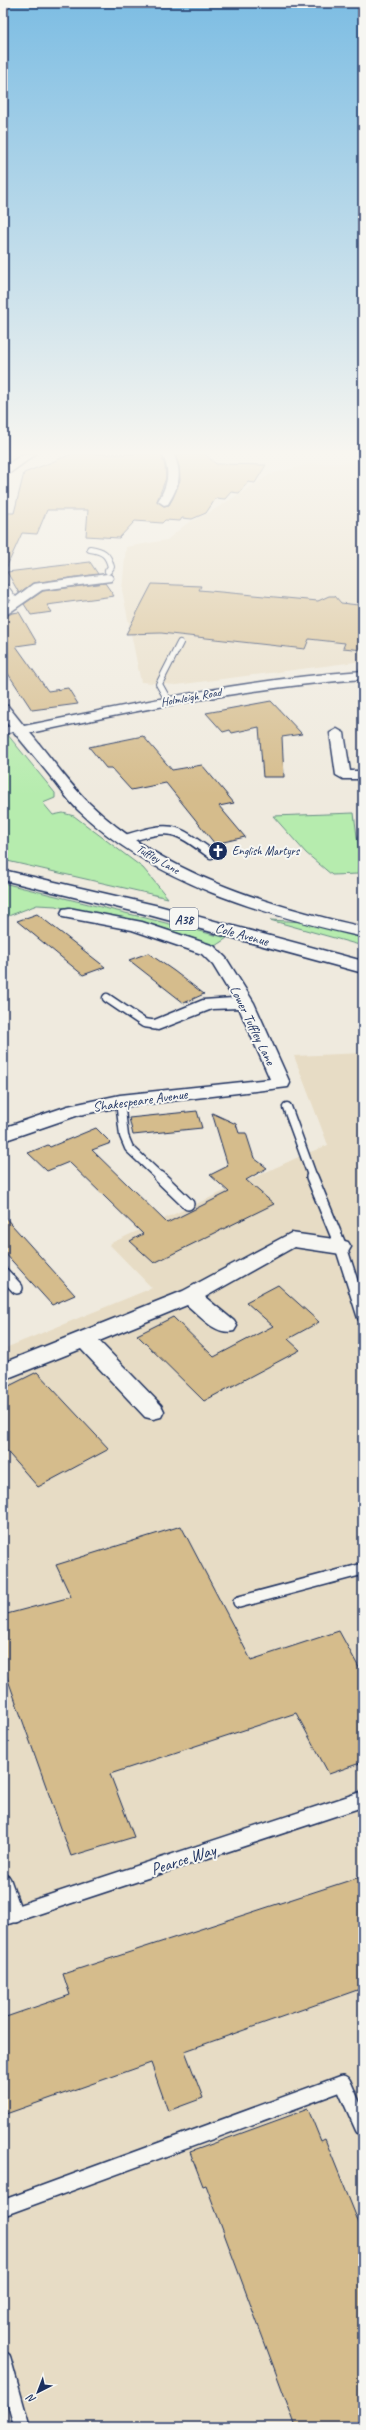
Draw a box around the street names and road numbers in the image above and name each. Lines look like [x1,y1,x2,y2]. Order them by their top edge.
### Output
street label: Holmleigh Road [159,683,225,710]
street label: Tuffley Lane [134,840,183,878]
road number: A38 [170,908,198,930]
street label: Cole Avenue [214,919,272,950]
street label: Lower Tuffley Lane [226,983,280,1069]
street label: Shakespeare Avenue [92,1085,190,1116]
street label: Pearce Way [148,1839,219,1880]

